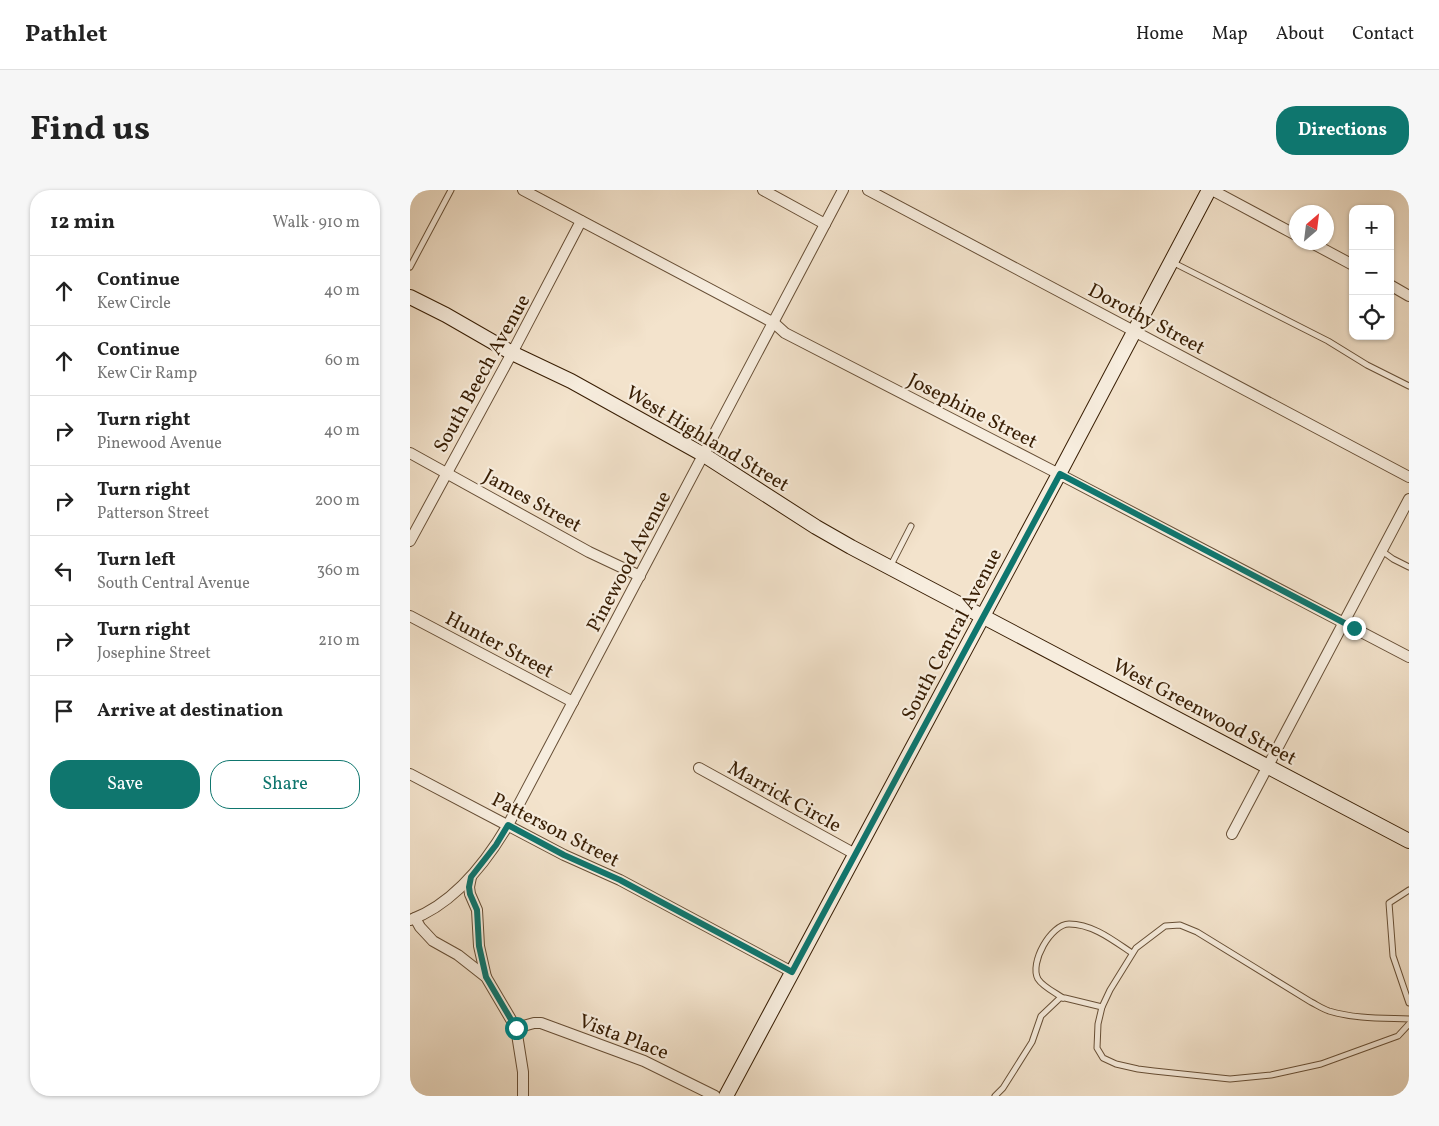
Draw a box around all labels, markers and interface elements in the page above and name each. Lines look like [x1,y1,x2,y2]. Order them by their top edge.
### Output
text: Pathlet [25,18,107,52]
text: Home [1136,22,1184,47]
text: Map [1212,22,1248,47]
text: About [1276,22,1324,47]
text: Contact [1352,22,1414,47]
text: Find us [30,106,150,154]
button: Directions [1276,106,1409,155]
north arrow [1289,205,1334,250]
map controls [1349,205,1394,340]
button: + [1349,205,1394,250]
text: 12 min [50,208,115,237]
text: Walk · 910 m [273,212,360,234]
button: − [1349,250,1394,295]
text: Continue [97,267,180,293]
icon: ahead [50,277,78,305]
street label: Dorothy Street [1083,277,1210,362]
text: 40 m [324,280,360,302]
street label: South Beech Avenue [428,290,538,458]
text: Kew Circle [97,293,171,315]
button: locate [1349,295,1394,340]
text: Continue [97,337,180,363]
icon: ahead [50,347,78,375]
text: 60 m [325,350,360,372]
text: Kew Cir Ramp [97,363,197,385]
street label: Josephine Street [902,367,1042,457]
street label: West Highland Street [620,380,794,500]
text: Turn right [97,407,190,433]
icon: right [50,417,78,445]
text: 40 m [324,420,360,442]
text: Pinewood Avenue [97,433,222,455]
street label: James Street [478,463,586,540]
text: Turn right [97,477,190,503]
street label: Pinewood Avenue [581,486,679,637]
icon: right [50,487,78,515]
text: 200 m [315,490,360,512]
text: Patterson Street [97,503,209,525]
street label: South Central Avenue [896,544,1010,726]
text: Turn left [97,547,176,573]
icon: left [50,557,78,585]
text: 360 m [317,560,360,582]
text: South Central Avenue [97,573,250,595]
street label: Hunter Street [440,605,558,686]
text: Turn right [97,617,190,643]
route end [1343,617,1366,640]
icon: right [50,627,78,655]
text: 210 m [318,630,360,652]
text: Josephine Street [97,643,211,665]
street label: West Greenwood Street [1107,652,1301,773]
icon: arrive [50,697,78,725]
text: Arrive at destination [97,698,283,724]
street label: Marrick Circle [722,755,846,841]
button: Save [50,760,200,809]
button: Share [210,760,360,809]
street label: Patterson Street [486,786,624,875]
street label: Vista Place [574,1008,672,1068]
route start [505,1017,528,1040]

